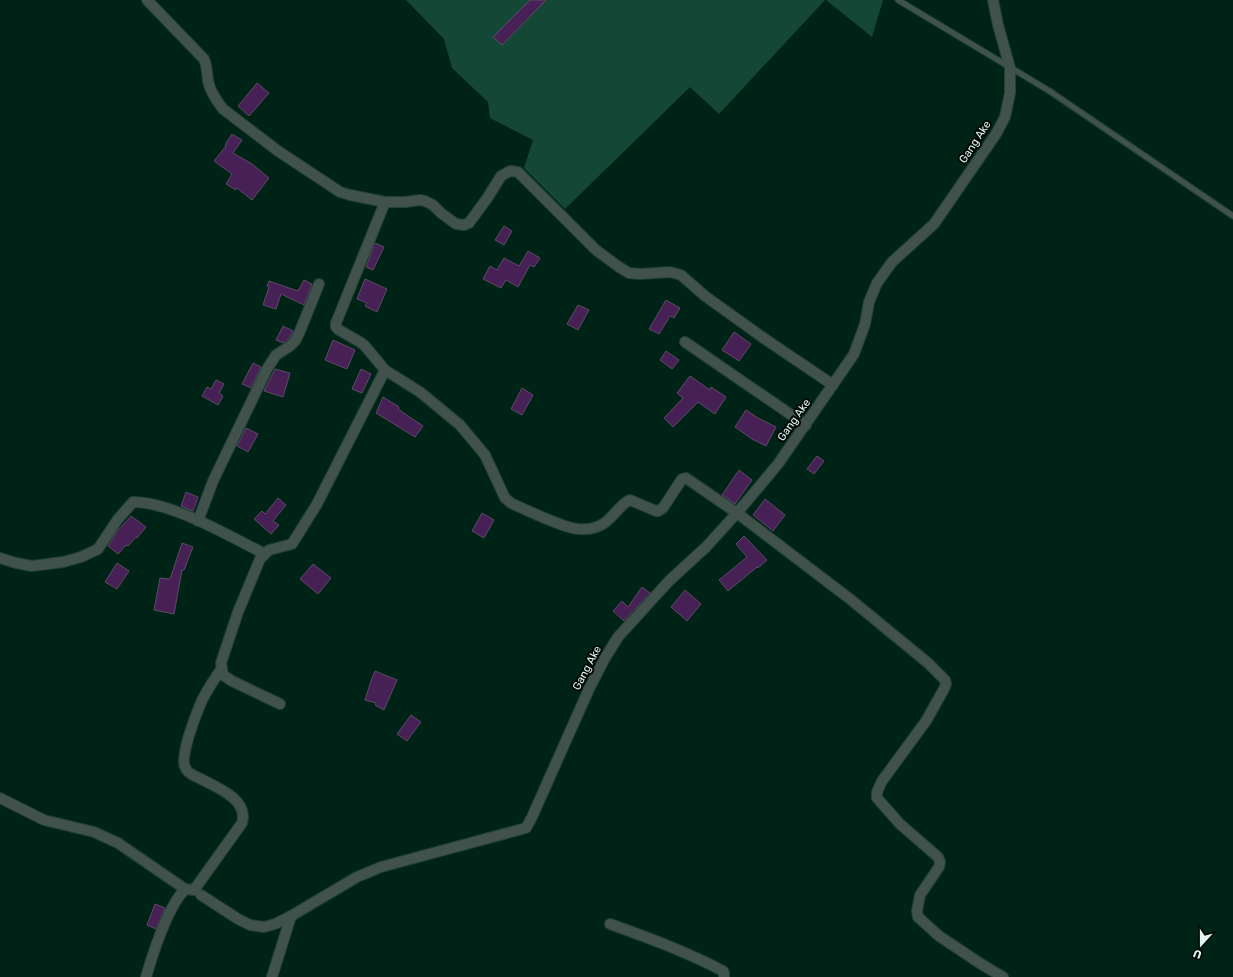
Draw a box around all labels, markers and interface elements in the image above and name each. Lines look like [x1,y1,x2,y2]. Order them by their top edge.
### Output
street label: Gang Ake [956,118,994,166]
street label: Gang Ake [775,397,813,443]
street label: Gang Ake [570,644,604,692]
north arrow [1181,925,1221,965]
text: U [1192,946,1204,961]

